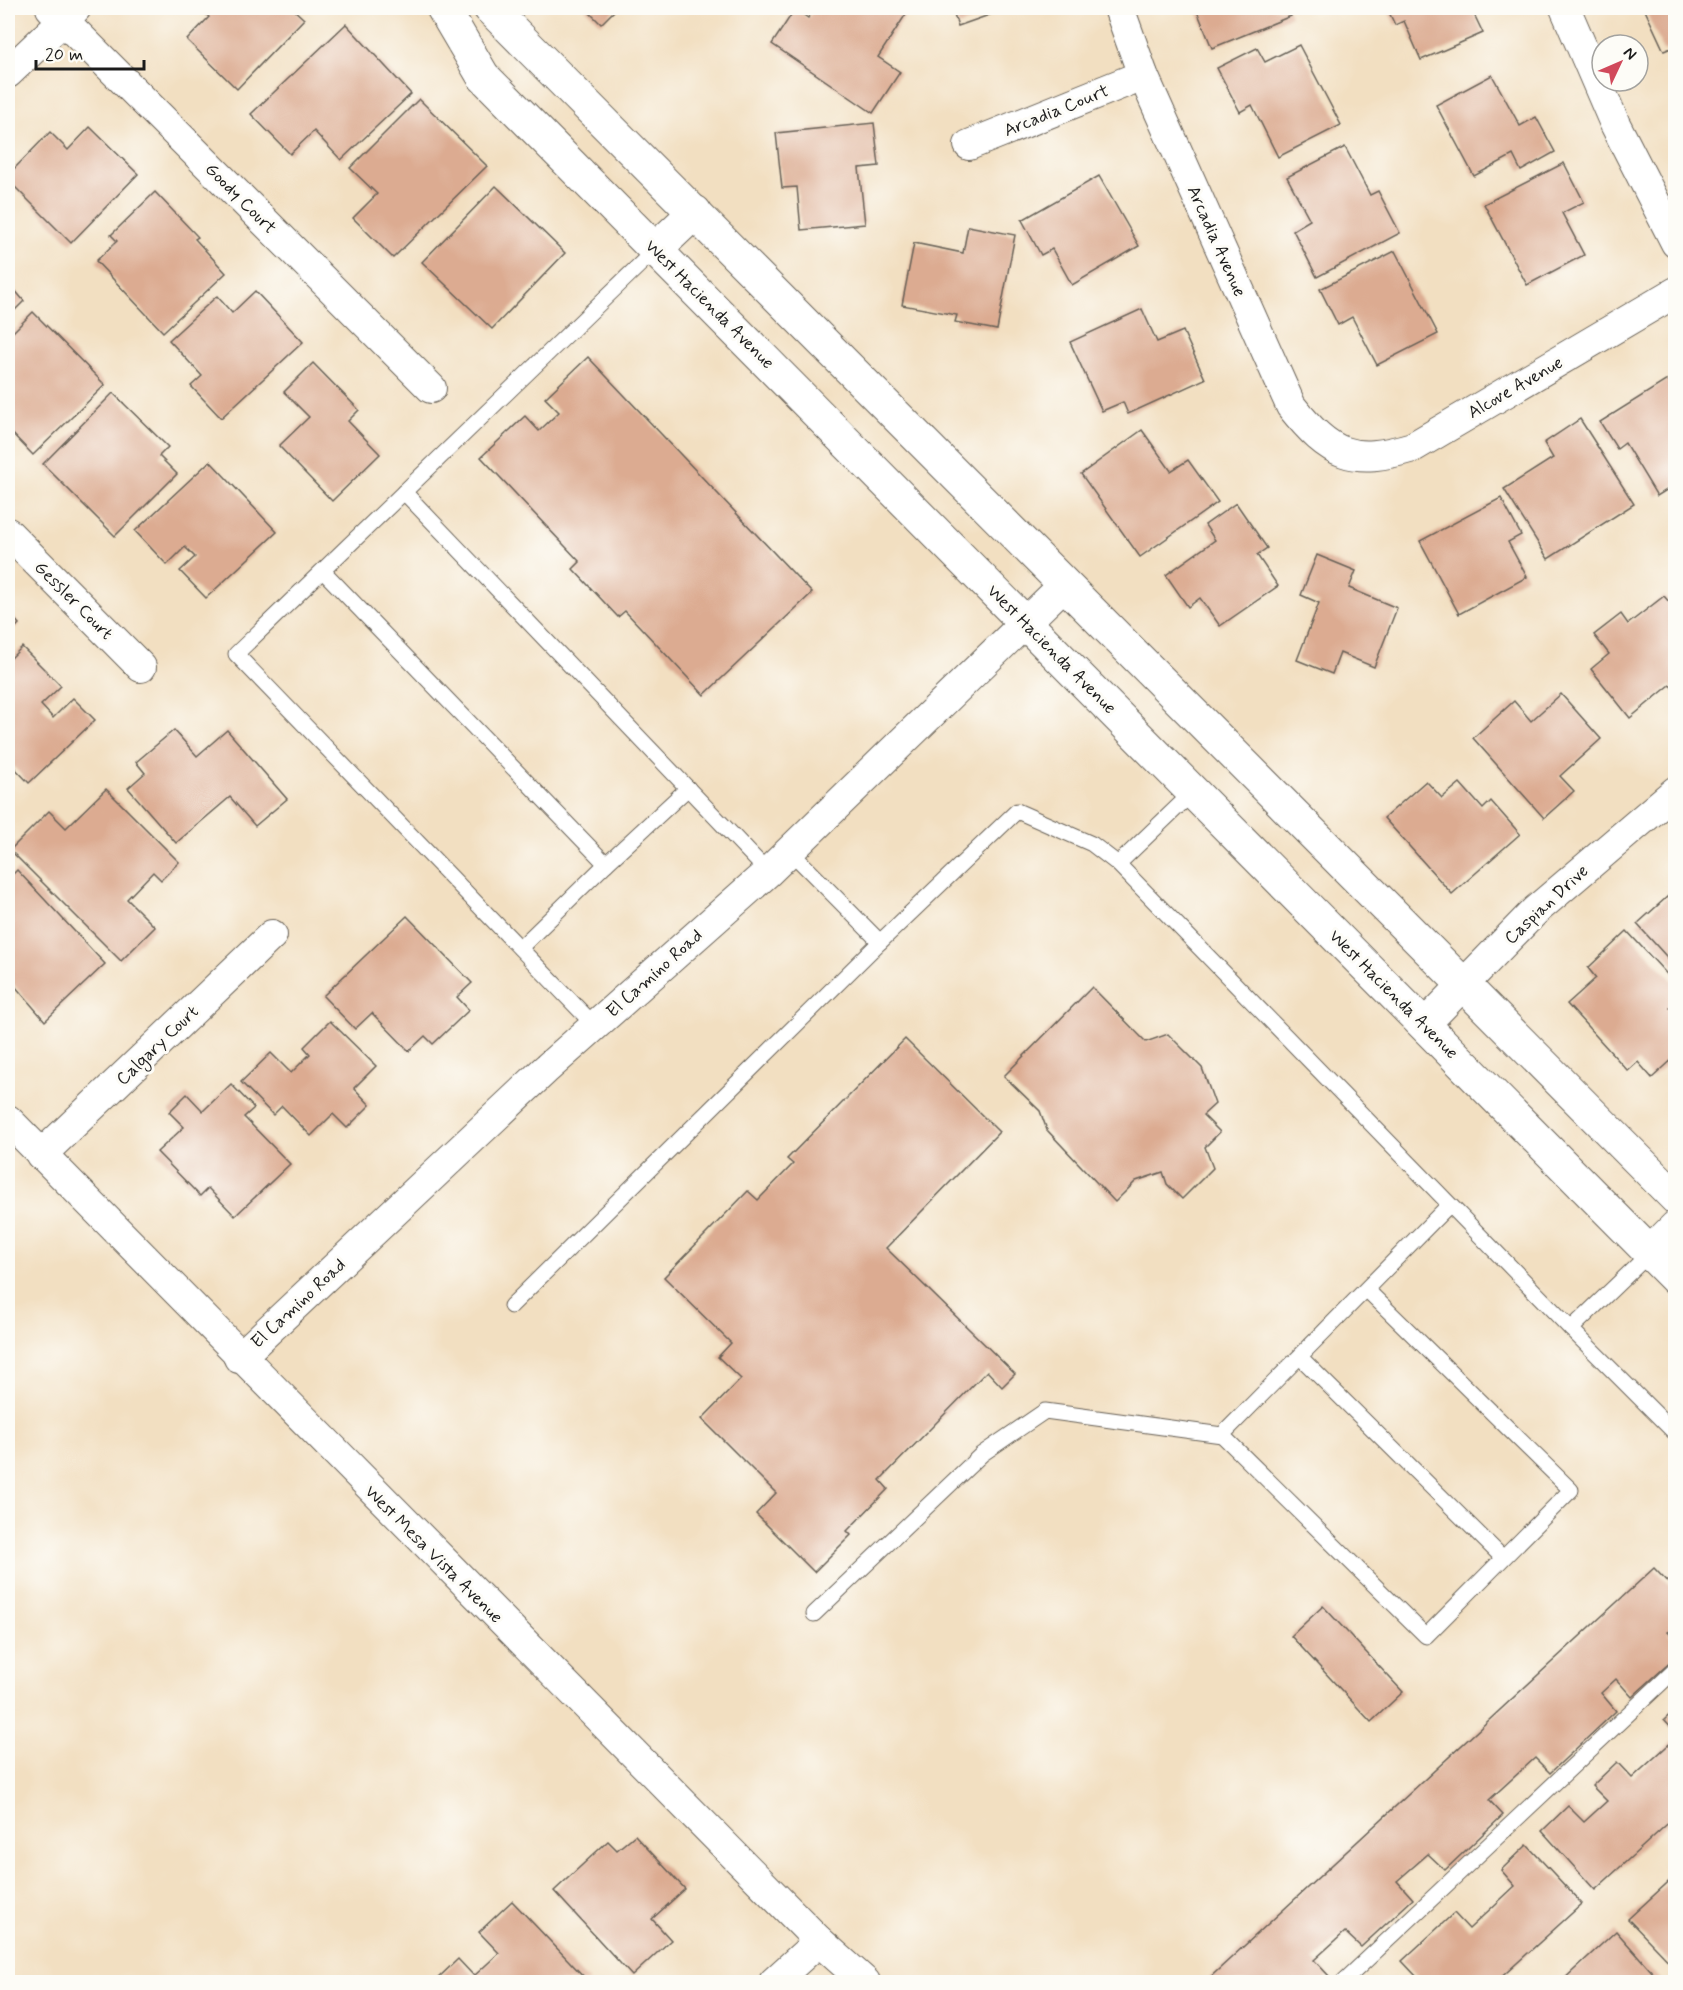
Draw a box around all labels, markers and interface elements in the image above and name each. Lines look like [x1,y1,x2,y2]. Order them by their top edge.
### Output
scale bar [36,33,144,71]
north arrow [1590,33,1650,93]
text: N [1618,42,1641,65]
text: 20 m [45,43,83,67]
street label: Arcadia Court [1000,79,1112,143]
street label: Goody Court [199,158,281,240]
street label: Arcadia Avenue [1181,182,1251,301]
street label: West Hacienda Avenue [639,235,779,375]
street label: Alcove Avenue [1463,351,1568,425]
street label: Gessler Court [29,556,118,646]
street label: West Hacienda Avenue [981,580,1121,720]
street label: Caspian Drive [1499,859,1594,950]
street label: El Camino Road [601,924,708,1023]
street label: West Hacienda Avenue [1323,925,1463,1065]
street label: Calgary Court [111,1000,205,1092]
street label: El Camino Road [246,1253,351,1354]
street label: West Mesa Vista Avenue [359,1480,508,1629]

